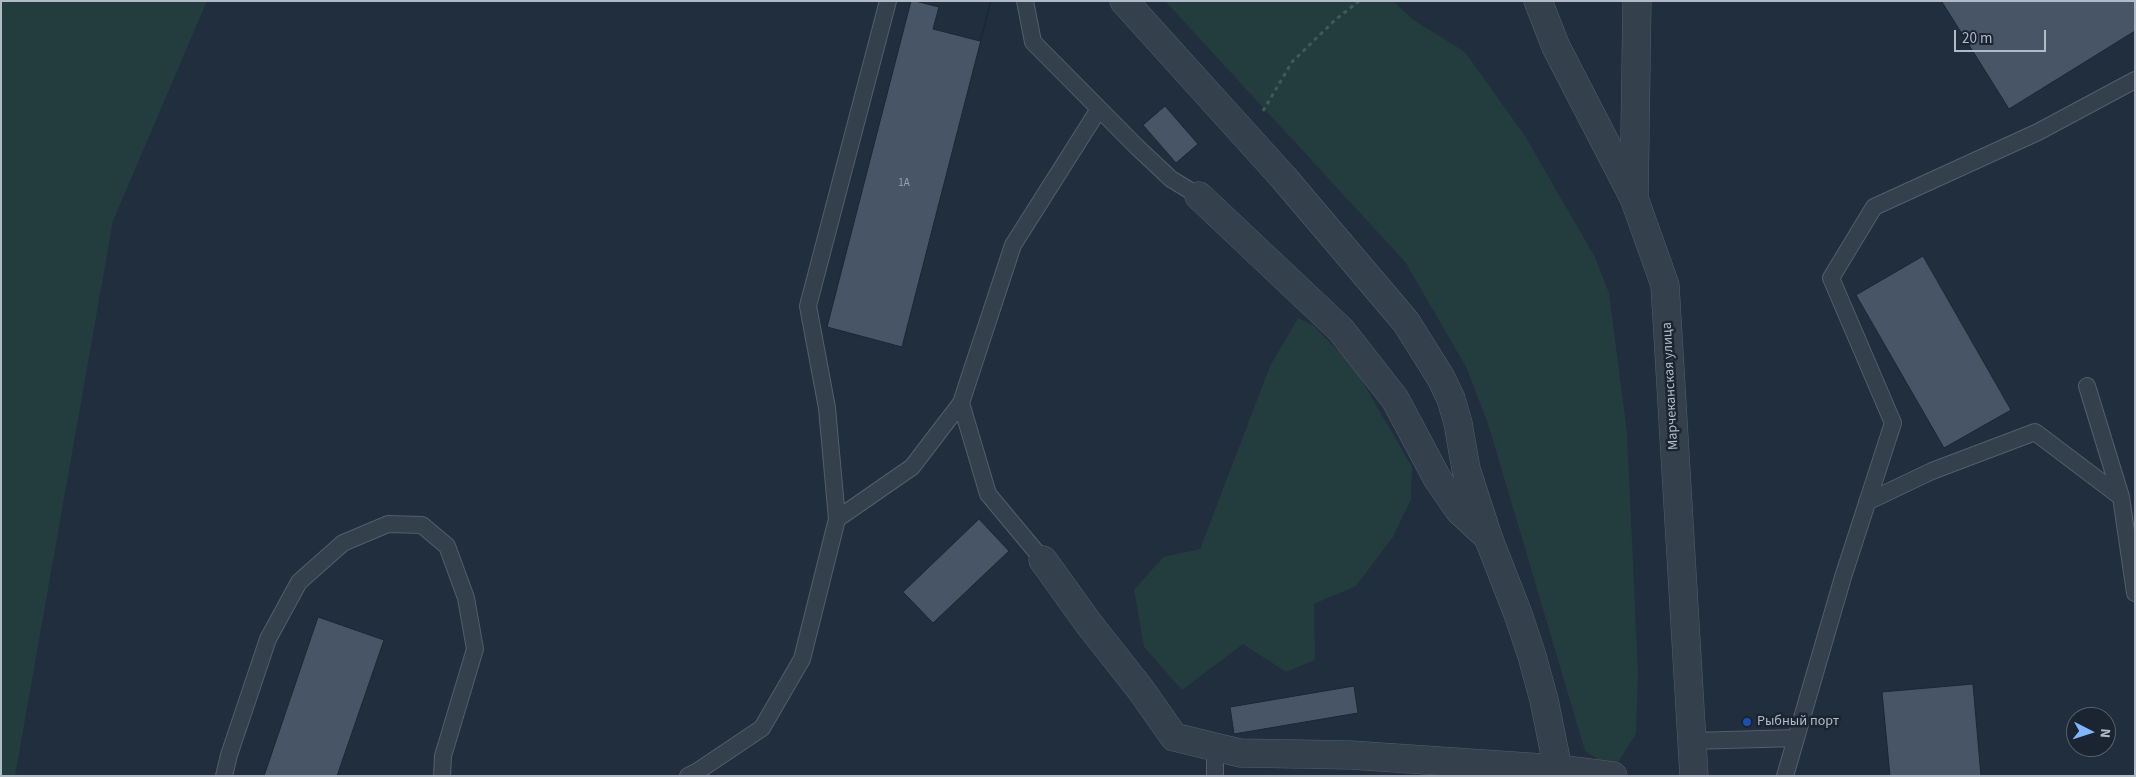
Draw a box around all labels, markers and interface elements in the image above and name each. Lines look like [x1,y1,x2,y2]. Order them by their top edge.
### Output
scale bar [1956,20,2048,52]
text: 20 m [1962,28,1992,49]
house number: 1А [898,177,910,191]
street label: Марчеканская улица [1659,322,1683,450]
north arrow [2066,707,2116,757]
place label: Рыбный порт [1757,714,1839,730]
marker: Рыбный порт [1741,716,1753,728]
text: N [2095,728,2115,739]

